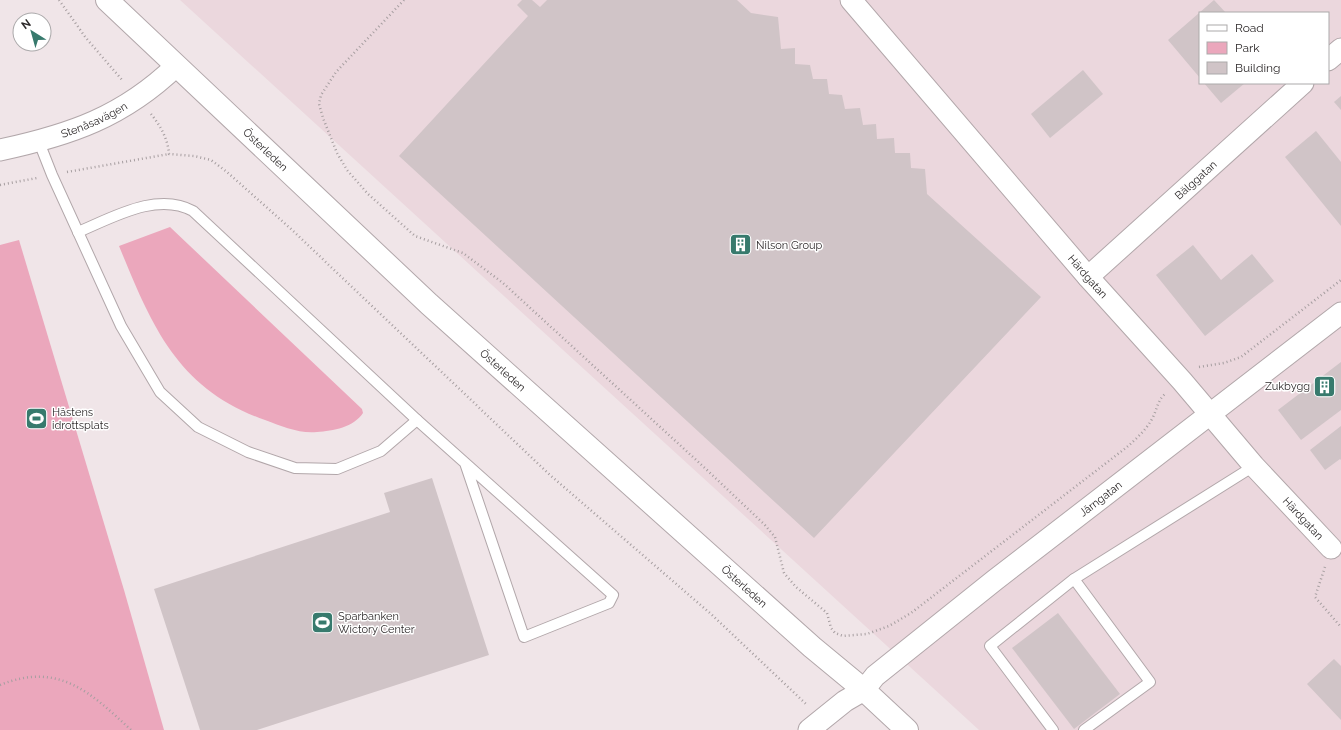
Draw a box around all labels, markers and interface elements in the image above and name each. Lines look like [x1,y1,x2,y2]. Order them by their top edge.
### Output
north arrow [12,12,52,52]
legend [1199,12,1329,84]
text: N [19,17,34,32]
text: Road [1235,21,1264,35]
text: Park [1235,41,1260,55]
text: Building [1235,61,1281,75]
street label: Stenåsavägen [59,99,130,140]
street label: Österleden [240,125,291,174]
street label: Bälggatan [1172,158,1219,202]
building icon: Nilson Group [727,232,753,258]
place label: Nilson Group [756,239,823,252]
street label: Härdgatan [1065,252,1110,301]
street label: Österleden [477,346,528,394]
building icon: Zukbygg [1312,373,1338,399]
place label: Zukbygg [1265,380,1310,393]
sports icon: Hästens idrottsplats [23,405,49,431]
place label: Hästens idrottsplats [52,406,109,432]
street label: Järngatan [1077,478,1124,519]
street label: Härdgatan [1280,494,1326,542]
street label: Österleden [719,563,770,610]
sports icon: Sparbanken Wictory Center [309,609,335,635]
place label: Sparbanken Wictory Center [338,610,415,636]

